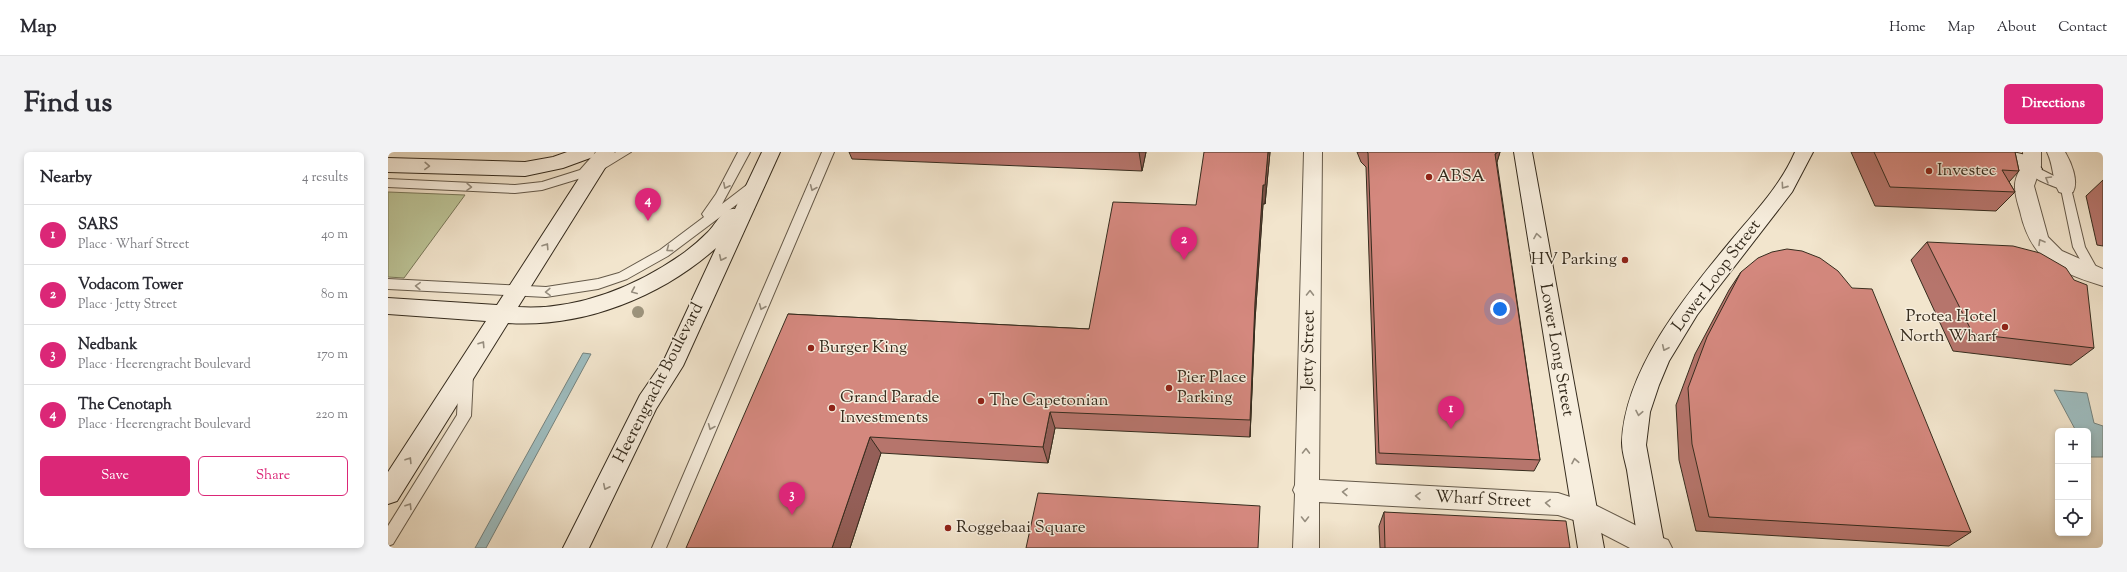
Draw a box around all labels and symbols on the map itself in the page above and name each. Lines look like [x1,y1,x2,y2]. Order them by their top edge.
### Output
place label: Investec [1937,159,1997,183]
one-way arrow [424,162,430,171]
place label: ABSA [1437,165,1485,189]
marker: Investec [1924,166,1934,176]
marker: ABSA [1424,172,1434,182]
one-way arrow [2045,177,2052,184]
one-way arrow [1782,181,1789,188]
one-way arrow [466,182,472,191]
one-way arrow [723,182,731,190]
one-way arrow [810,183,818,191]
pin: 4 [635,188,661,221]
street label: Lower Loop Street [1667,215,1767,337]
pin: 2 [1171,227,1197,260]
one-way arrow [1533,232,1542,239]
one-way arrow [2038,239,2045,246]
one-way arrow [541,243,549,250]
one-way arrow [666,245,673,252]
place label: HV Parking [1531,248,1617,272]
one-way arrow [719,253,727,261]
marker: HV Parking [1620,255,1630,265]
one-way arrow [415,282,421,290]
street label: Lower Long Street [1533,282,1580,418]
one-way arrow [630,286,638,294]
one-way arrow [545,288,551,296]
one-way arrow [1306,290,1314,296]
street label: Heerengracht Boulevard [608,298,710,467]
your location [1490,299,1510,319]
one-way arrow [759,303,767,311]
place label: Protea Hotel North Wharf [1900,305,1998,349]
street label: Jetty Street [1296,309,1322,391]
marker: Protea Hotel North Wharf [2000,322,2010,332]
place label: Burger King [819,336,907,360]
one-way arrow [477,341,485,348]
marker: Burger King [806,343,816,353]
one-way arrow [1662,343,1670,351]
place label: Pier Place Parking [1177,366,1247,410]
marker: Pier Place Parking [1164,383,1174,393]
place label: Grand Parade Investments [840,386,940,430]
place label: The Capetonian [989,389,1109,413]
marker: The Capetonian [976,396,986,406]
pin: 1 [1438,396,1464,429]
marker: Grand Parade Investments [827,403,837,413]
one-way arrow [1636,410,1644,417]
one-way arrow [707,423,715,430]
one-way arrow [1302,448,1311,454]
one-way arrow [404,457,412,464]
one-way arrow [1572,458,1580,464]
pin: 3 [779,482,805,515]
one-way arrow [603,483,611,491]
street label: Wharf Street [1434,485,1532,515]
one-way arrow [1342,488,1348,497]
one-way arrow [1415,492,1421,501]
one-way arrow [1545,499,1551,507]
one-way arrow [404,503,411,510]
place label: Roggebaai Square [956,516,1086,540]
one-way arrow [1301,516,1309,522]
marker: Roggebaai Square [943,523,953,533]

